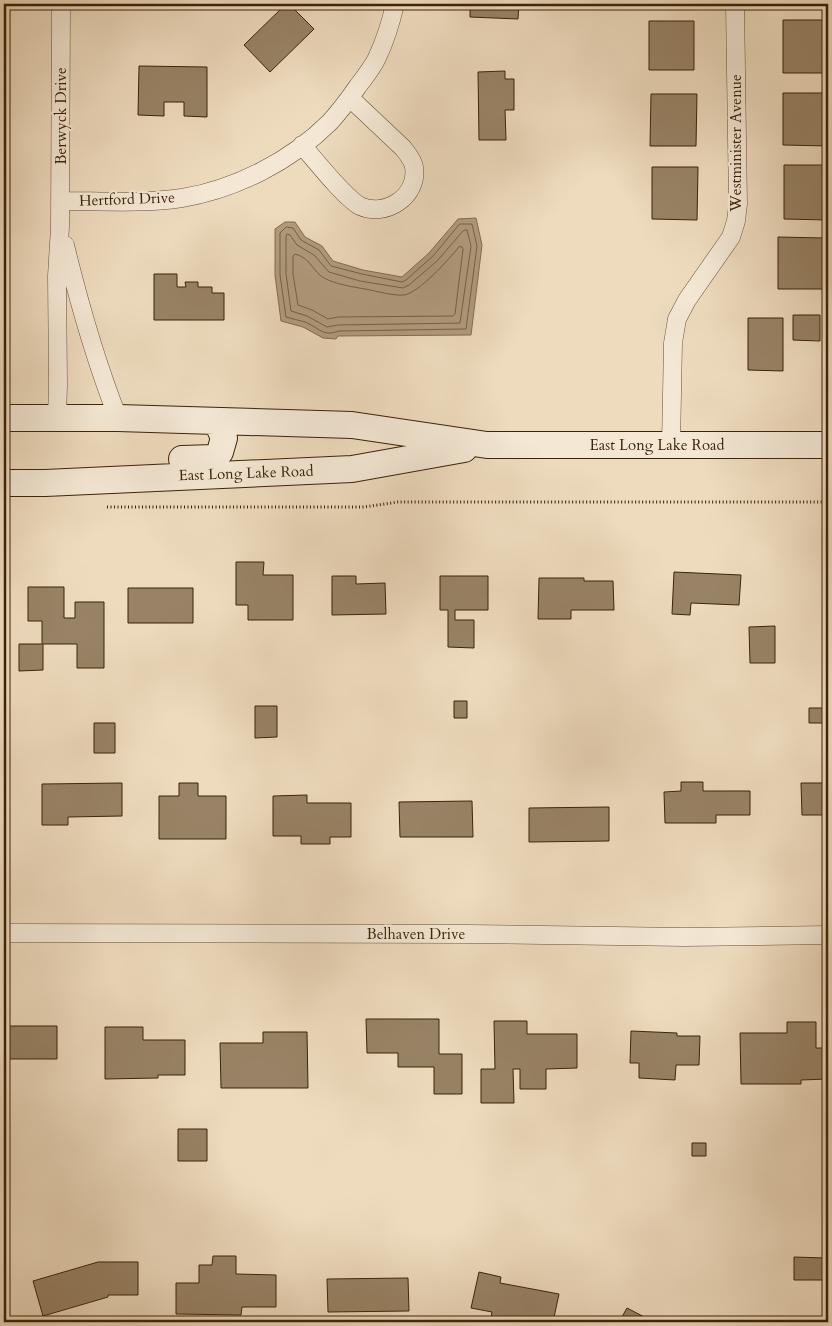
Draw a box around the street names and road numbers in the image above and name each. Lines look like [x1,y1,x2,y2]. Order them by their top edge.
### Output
street label: Berwyck Drive [51,67,71,165]
street label: Westminister Avenue [726,74,746,213]
street label: Hertford Drive [79,187,176,211]
street label: East Long Lake Road [589,435,725,455]
street label: East Long Lake Road [178,461,314,485]
street label: Belhaven Drive [367,924,466,944]

